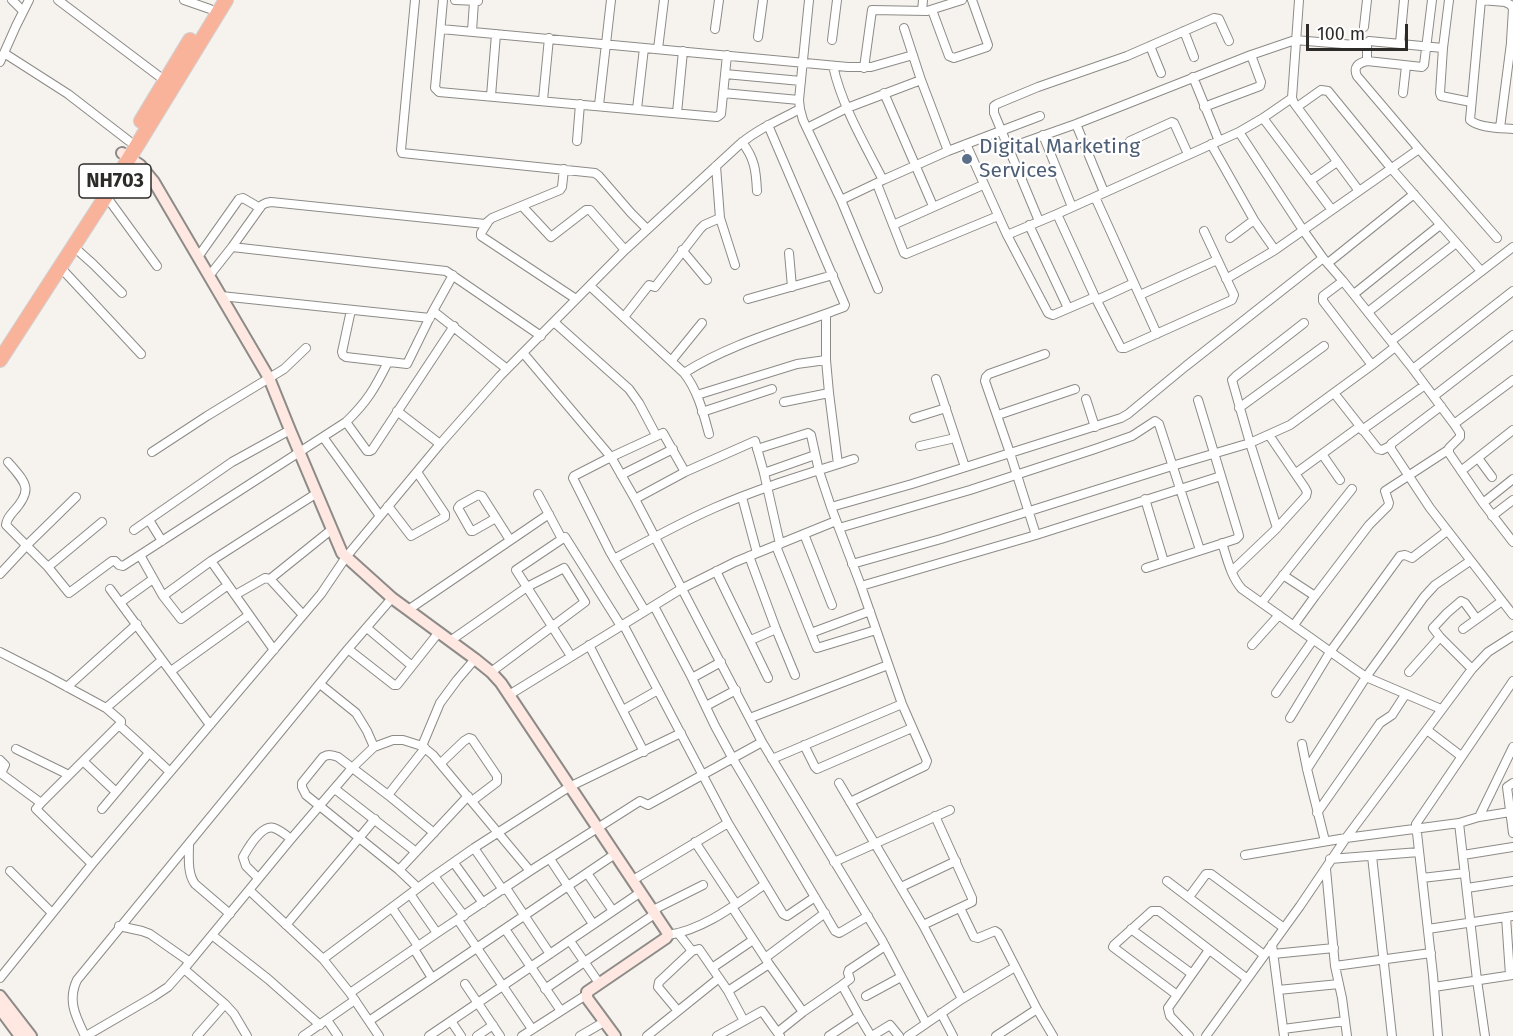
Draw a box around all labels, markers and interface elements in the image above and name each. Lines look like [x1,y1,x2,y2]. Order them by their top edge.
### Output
scale bar [1309,12,1411,50]
text: 100 m [1317,23,1365,45]
place label: Digital Marketing Services [979,134,1140,184]
marker: Digital Marketing Services [960,152,974,166]
road number: NH703 [79,164,151,198]

